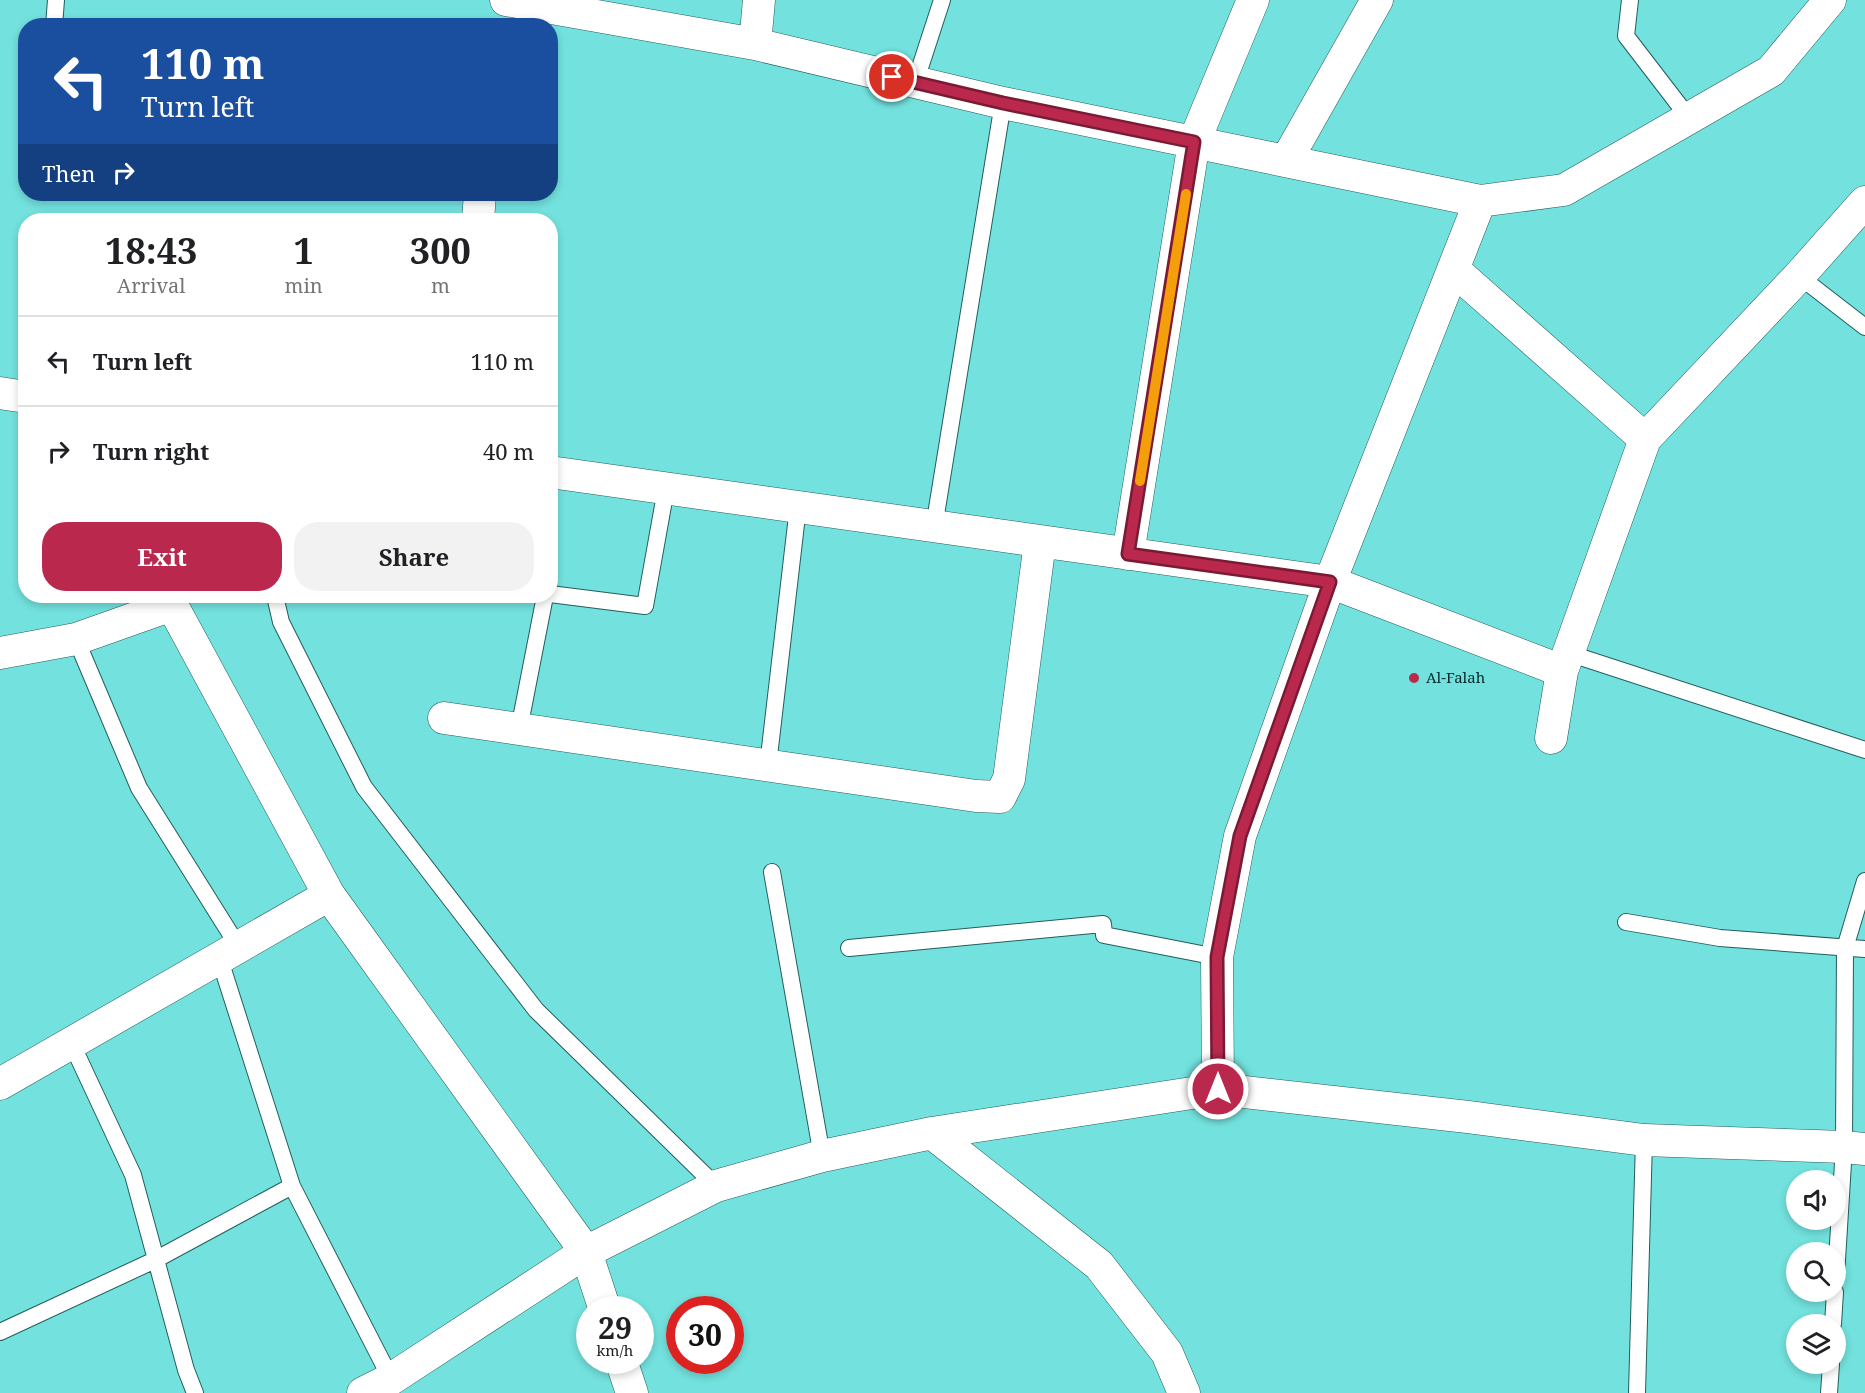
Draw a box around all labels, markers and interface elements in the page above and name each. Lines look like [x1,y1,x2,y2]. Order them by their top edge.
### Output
text: 110 m [141,34,265,91]
icon: left [42,42,120,120]
pin [866,51,917,102]
icon: arrive [875,60,908,93]
text: Turn left [141,88,254,125]
icon: right [107,156,140,189]
text: Then [42,158,95,188]
text: 18:43 [105,226,197,275]
text: 1 [293,226,314,275]
text: 300 [410,226,471,275]
text: Arrival [117,272,185,299]
text: min [285,272,323,299]
text: m [431,272,450,299]
icon: left [42,345,75,378]
text: Turn left [93,346,192,376]
text: 110 m [471,346,534,376]
icon: right [42,435,75,468]
text: Turn right [93,436,209,466]
text: 40 m [483,436,534,466]
button: Exit [42,522,282,591]
button: Share [294,522,534,591]
place label: Al-Falah [1426,667,1486,687]
marker: Al-Falah [1407,671,1421,685]
position arrow [1186,1057,1250,1121]
map controls [1786,1170,1846,1374]
button: sound [1786,1170,1846,1230]
button: search [1786,1242,1846,1302]
speed limit sign: 30 [666,1296,744,1374]
text: 29 [598,1307,632,1348]
button: layers [1786,1314,1846,1374]
text: km/h [597,1340,633,1360]

